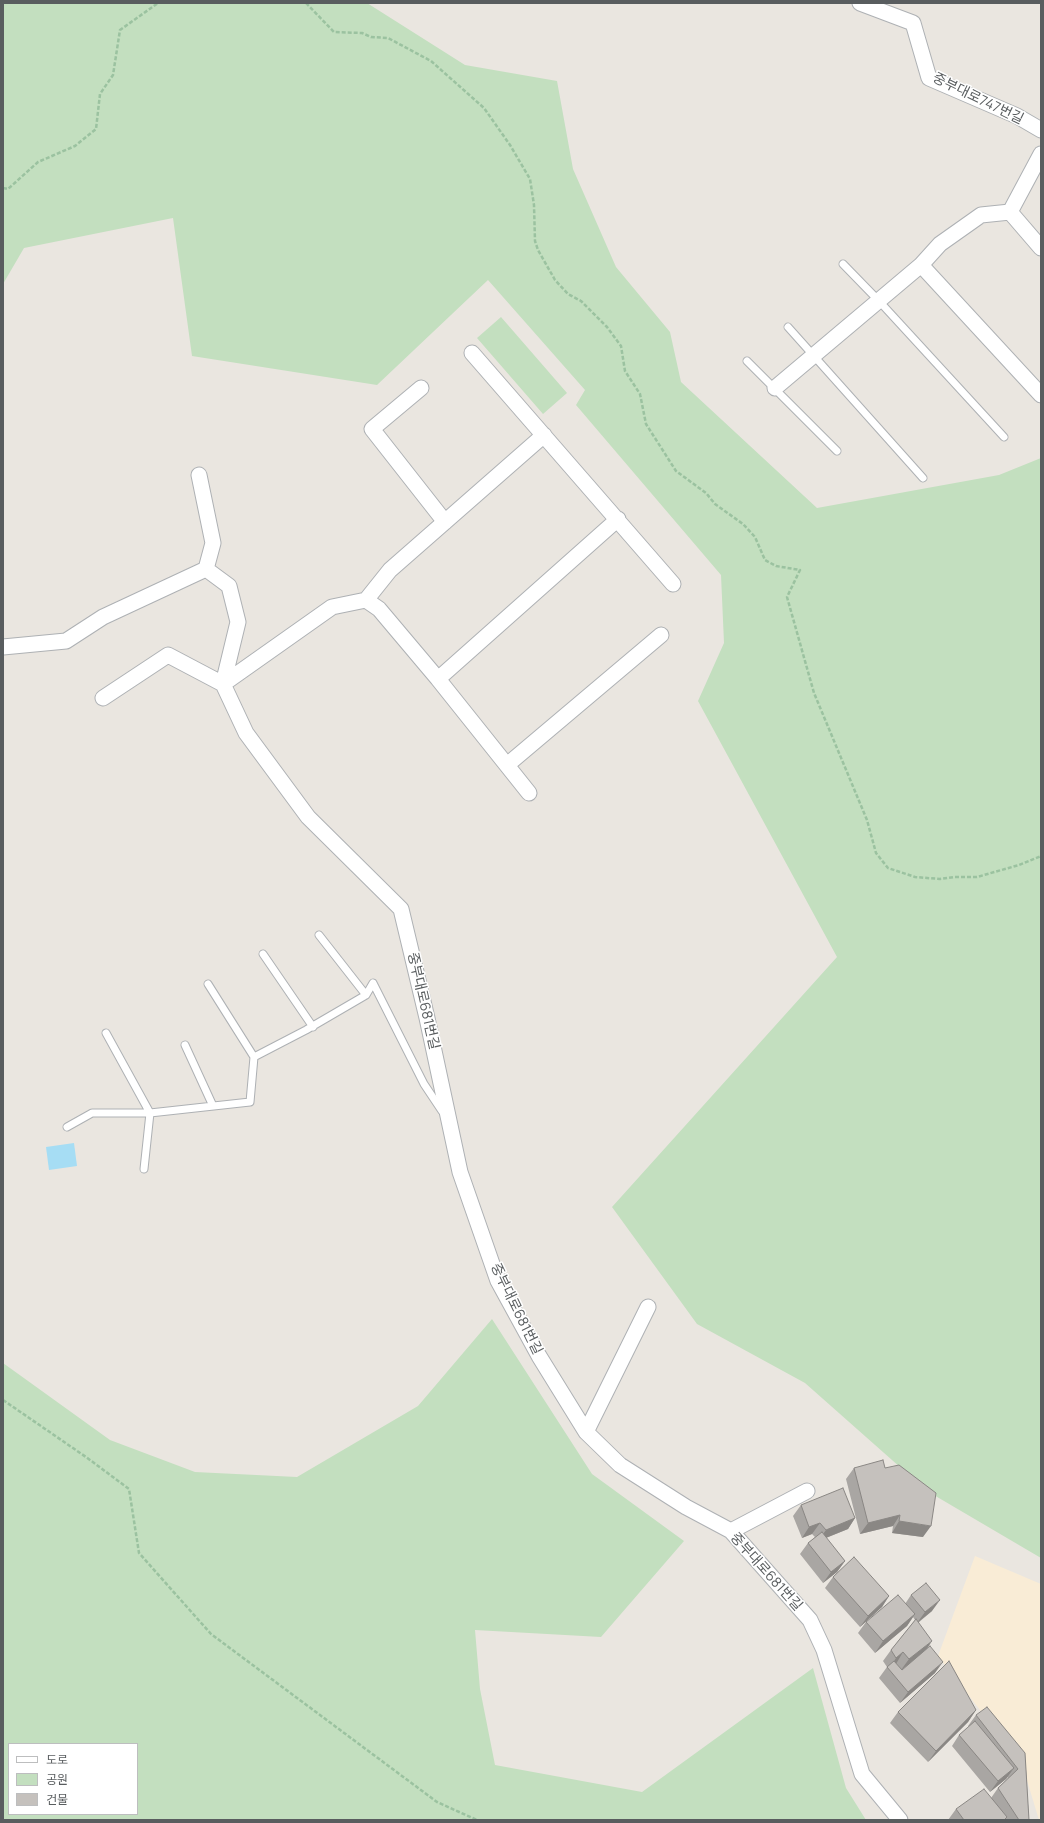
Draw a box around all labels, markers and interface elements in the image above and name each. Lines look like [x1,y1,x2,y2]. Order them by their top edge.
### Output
street label: 중부대로747번길 [930,70,1026,128]
street label: 중부대로681번길 [404,951,442,1051]
street label: 중부대로681번길 [487,1261,545,1357]
street label: 중부대로681번길 [726,1529,806,1615]
legend [8,1743,138,1815]
text: 도로 [46,1751,68,1768]
text: 공원 [46,1771,68,1788]
text: 건물 [46,1791,68,1808]

